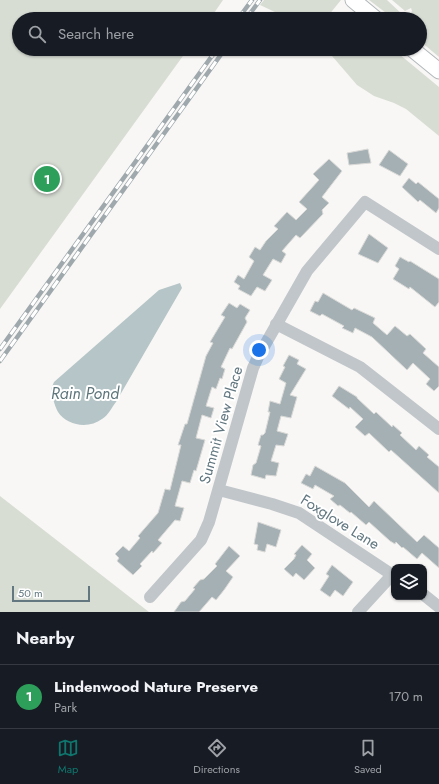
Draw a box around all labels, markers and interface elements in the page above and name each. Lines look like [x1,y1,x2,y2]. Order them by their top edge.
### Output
search box [12,12,427,56]
icon: search [26,23,48,45]
text: Search here [58,23,134,45]
pin: 1 [34,164,60,194]
your location [249,340,269,360]
street label: Summit View Place [194,363,248,486]
water label: Rain Pond [51,382,120,405]
street label: Foxglove Lane [296,489,384,555]
map controls [391,564,427,600]
button: layers [391,564,427,600]
scale bar [12,584,90,603]
text: 50 m [18,585,43,601]
text: Nearby [16,626,74,650]
text: Lindenwood Nature Preserve [54,676,258,698]
text: 1 [26,687,32,706]
text: 170 m [388,687,423,706]
text: Park [54,698,77,717]
tab: Map [57,737,79,777]
tab: Directions [193,737,240,777]
tab: Saved [354,737,382,777]

